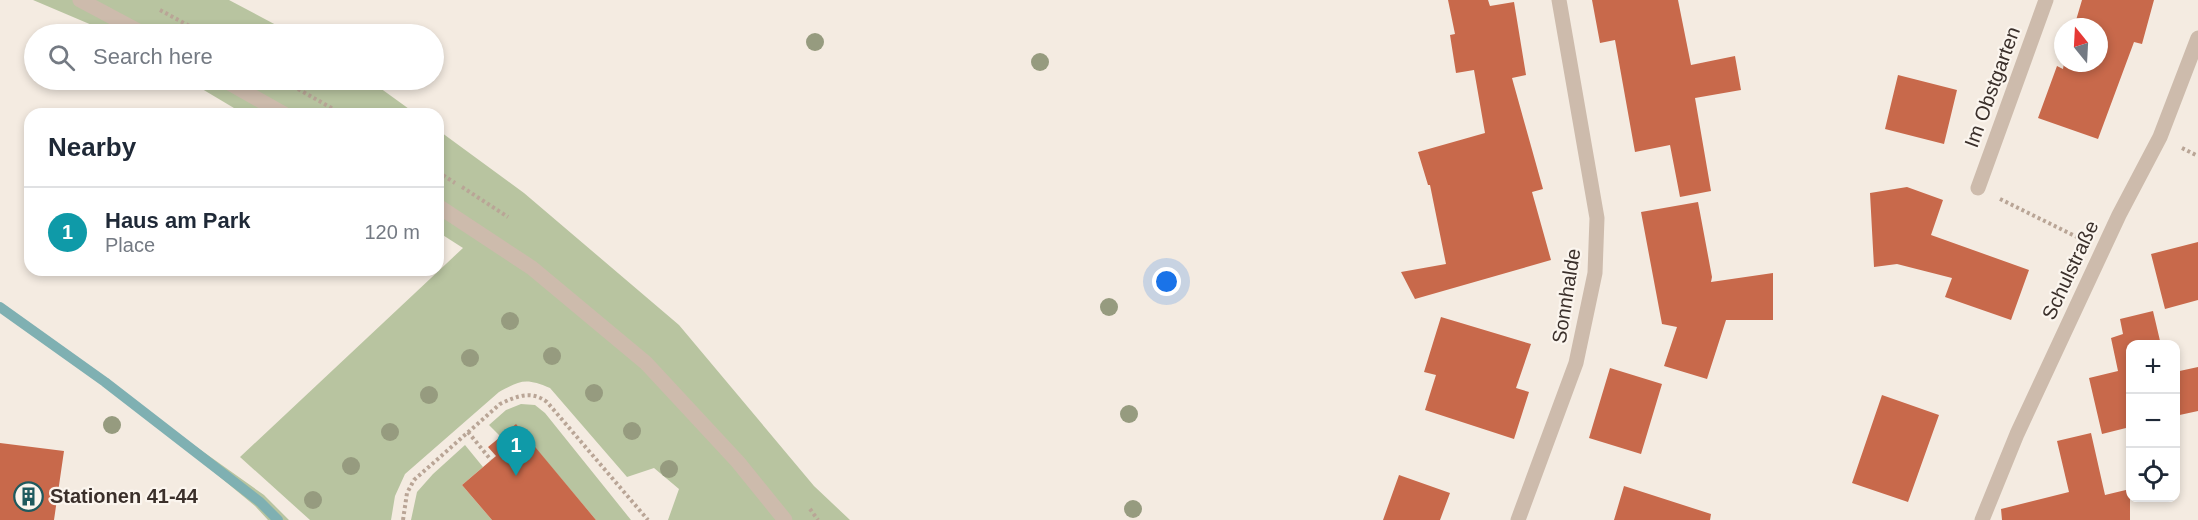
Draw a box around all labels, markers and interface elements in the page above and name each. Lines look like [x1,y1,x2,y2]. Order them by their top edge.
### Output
north arrow [2054,18,2108,72]
search box [24,24,444,90]
street label: Im Obstgarten [1960,24,2024,150]
icon: search [45,41,78,74]
text: Search here [93,44,213,69]
text: Nearby [48,132,136,162]
text: Haus am Park [105,208,251,233]
street label: Schulstraße [2037,217,2103,323]
text: 1 [62,221,73,243]
text: 120 m [364,221,420,243]
text: Place [105,234,155,256]
street label: Sonnhalde [1548,247,1584,345]
your location [1152,267,1181,296]
map controls [2126,340,2180,502]
button: + [2126,340,2180,394]
button: − [2126,394,2180,448]
pin: 1 [496,426,536,476]
button: locate [2126,448,2180,502]
building icon: Stationen 41-44 [13,480,45,512]
place label: Stationen 41-44 [50,485,199,507]

